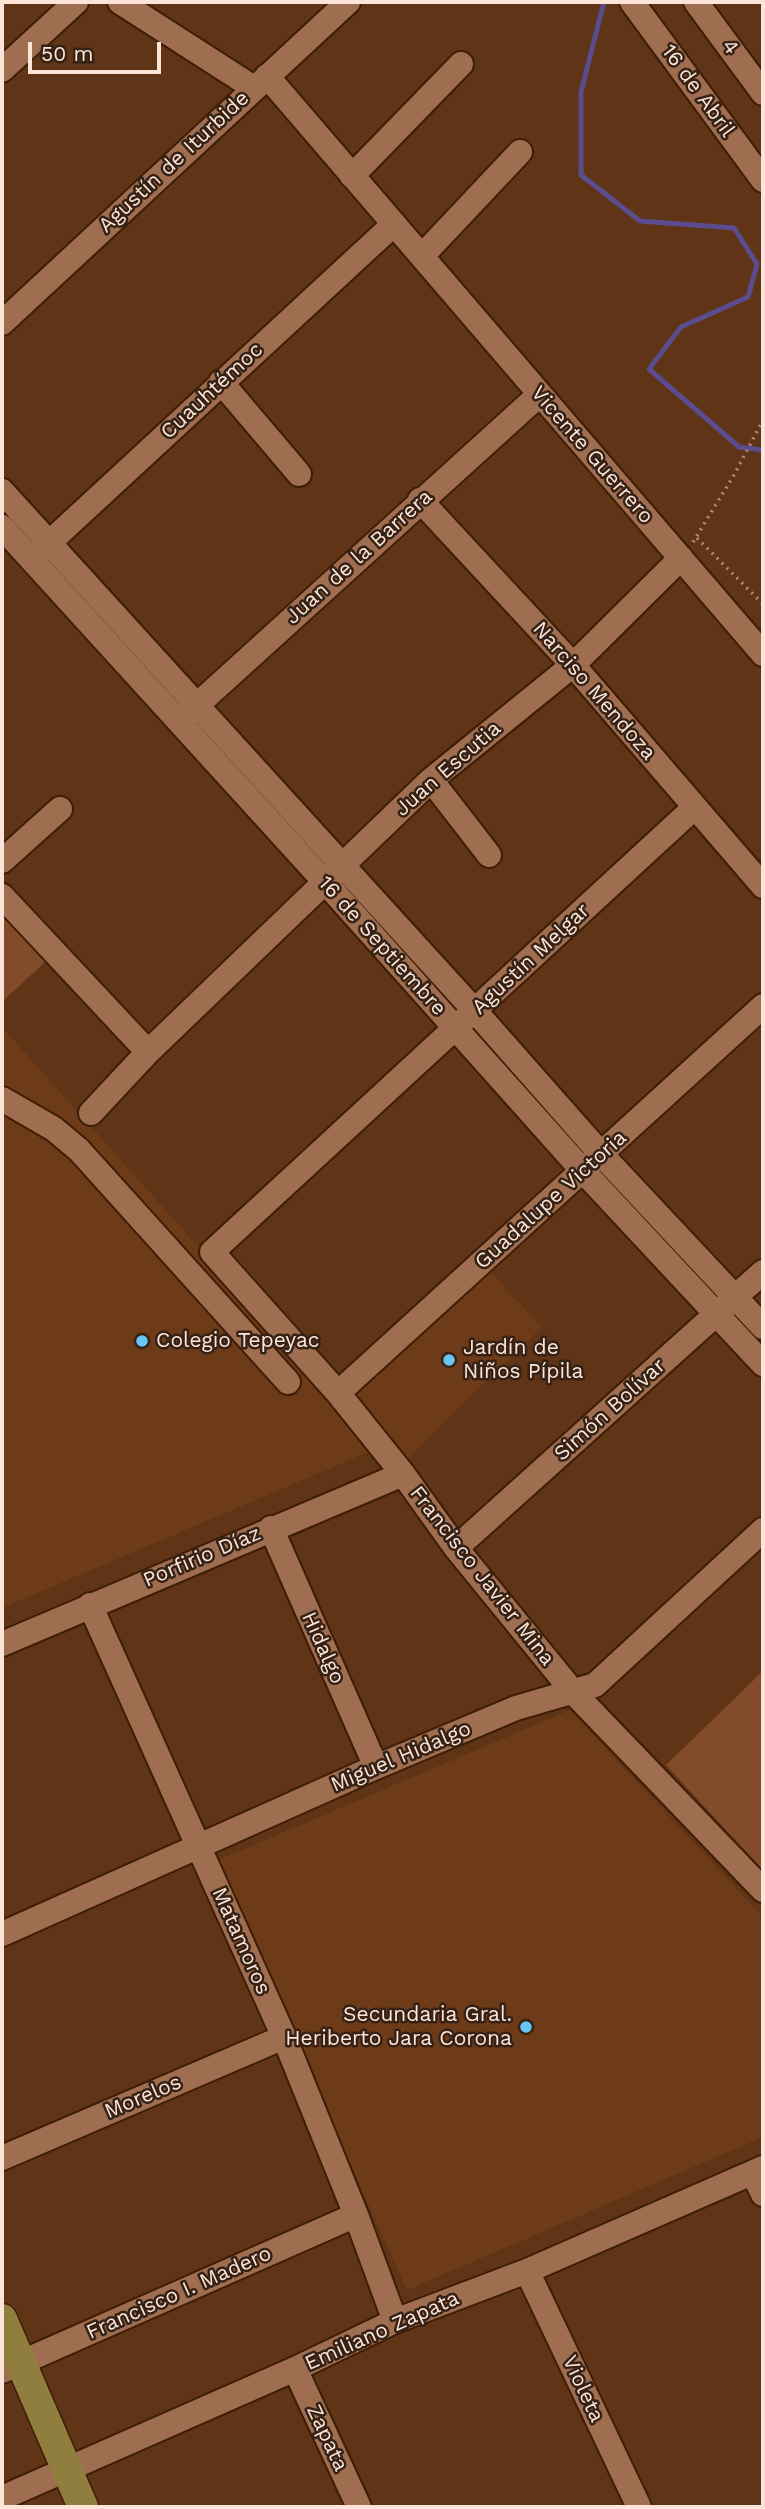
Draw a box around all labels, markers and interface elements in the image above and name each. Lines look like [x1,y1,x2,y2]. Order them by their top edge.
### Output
scale bar [32,28,164,72]
street label: 4 [716,34,744,60]
street label: 16 de Abril [656,40,740,142]
text: 50 m [41,41,93,66]
street label: Agustín de Iturbide [94,86,254,238]
street label: Cuauhtémoc [156,337,268,445]
street label: Vicente Guerrero [525,381,659,529]
street label: Juan de la Barrera [280,484,438,630]
street label: Narciso Mendoza [527,617,661,765]
street label: Juan Escutia [390,716,506,822]
street label: 16 de Septiembre [313,871,451,1021]
street label: Agustín Melgar [467,898,595,1020]
street label: Guadalupe Victoria [470,1125,632,1275]
place label: Colegio Tepeyac [156,1328,320,1354]
marker: Colegio Tepeyac [134,1333,150,1349]
place label: Jardín de Niños Pípila [463,1335,583,1385]
marker: Jardín de Niños Pípila [441,1352,457,1368]
street label: Simón Bolívar [549,1353,671,1467]
street label: Francisco Javier Mina [404,1481,560,1671]
street label: Porfirio Díaz [139,1521,265,1593]
street label: Hidalgo [296,1608,350,1688]
street label: Miguel Hidalgo [327,1716,475,1798]
street label: Matamoros [206,1884,276,1998]
place label: Secundaria Gral. Heriberto Jara Corona [285,2002,512,2052]
marker: Secundaria Gral. Heriberto Jara Corona [518,2019,534,2035]
street label: Morelos [101,2070,185,2124]
street label: Francisco I. Madero [83,2241,275,2345]
street label: Emiliano Zapata [301,2286,463,2376]
street label: Violeta [557,2352,609,2426]
street label: Zapata [301,2401,353,2475]

